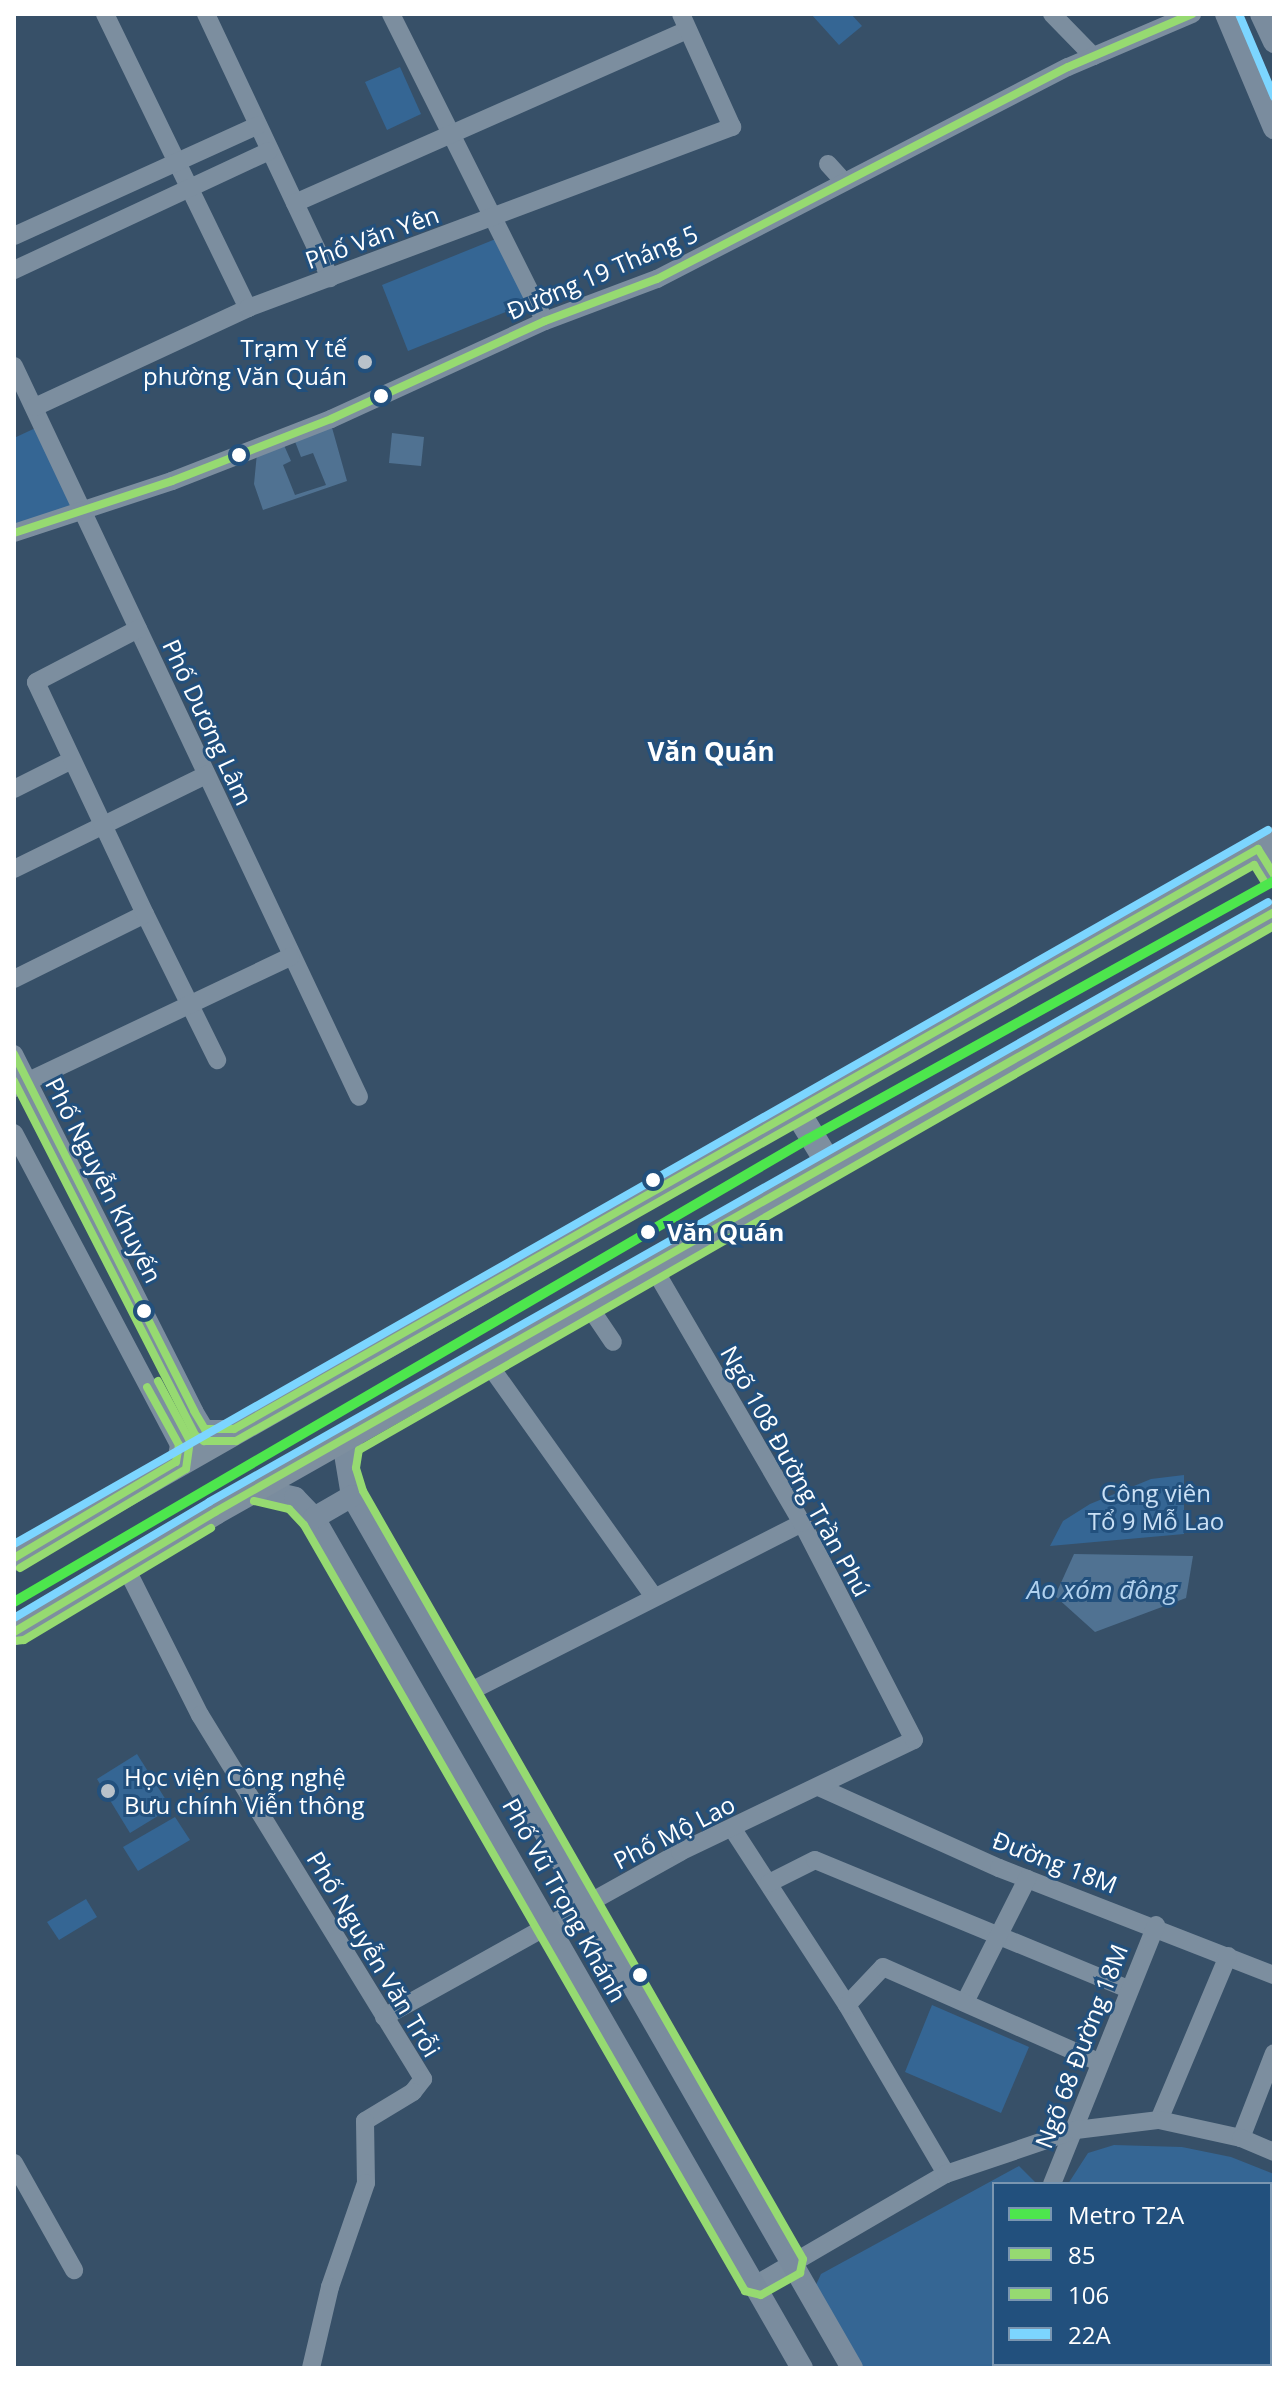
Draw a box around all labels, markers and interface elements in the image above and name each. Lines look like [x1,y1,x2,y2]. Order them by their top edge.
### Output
street label: Phố Văn Yên [301,200,443,274]
street label: Đường 19 Tháng 5 [502,219,702,325]
place label: Trạm Y tế phường Văn Quán [143,334,347,390]
marker: Trạm Y tế phường Văn Quán [354,351,376,373]
unlabelled marker [373,388,389,404]
unlabelled marker [231,447,247,463]
street label: Phố Dương Lâm [157,634,259,810]
district label: Văn Quán [647,736,775,768]
street label: Phố Nguyễn Khuyến [40,1073,168,1287]
unlabelled marker [645,1172,661,1188]
place label: Văn Quán [667,1218,784,1246]
marker: Văn Quán [636,1220,660,1244]
unlabelled marker [136,1303,152,1319]
street label: Ngõ 108 Đường Trần Phú [715,1341,877,1601]
park label: Công viên Tổ 9 Mỗ Lao [1088,1479,1224,1535]
water label: Ao xóm đông [1027,1574,1177,1606]
place label: Học viện Công nghệ Bưu chính Viễn thông [124,1763,365,1819]
marker: Học viện Công nghệ Bưu chính Viễn thông [99,1782,117,1800]
street label: Phố Mộ Lao [608,1789,740,1875]
street label: Phố Vũ Trọng Khánh [497,1793,633,2007]
street label: Đường 18M [989,1825,1121,1899]
street label: Phố Nguyễn Văn Trỗi [301,1846,447,2062]
street label: Ngõ 68 Đường 18M [1029,1940,1133,2152]
unlabelled marker [632,1967,648,1983]
legend [992,2182,1272,2366]
text: Metro T2A [1068,2198,1184,2231]
text: 85 [1068,2238,1095,2271]
text: 106 [1068,2278,1109,2311]
text: 22A [1068,2318,1111,2351]

